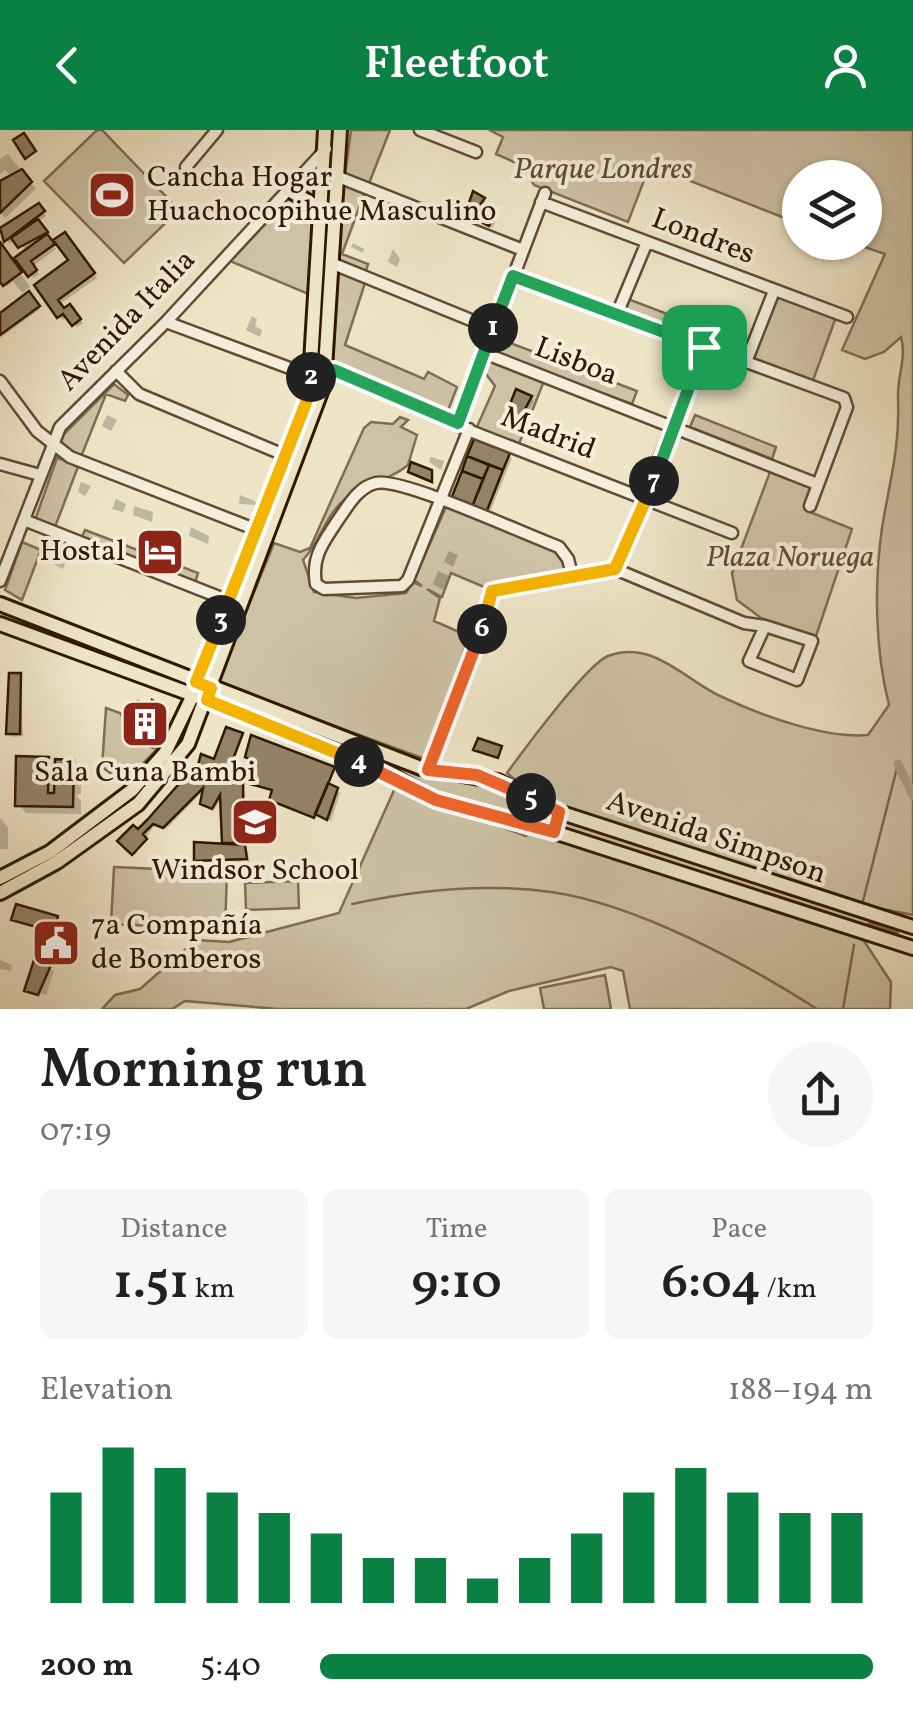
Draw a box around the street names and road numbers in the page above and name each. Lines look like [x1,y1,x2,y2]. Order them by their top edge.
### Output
street label: Londres [645,198,761,276]
street label: Avenida Italia [48,241,206,401]
street label: Lisboa [528,327,624,397]
street label: Madrid [495,397,601,471]
street label: Avenida Simpson [600,781,832,895]

